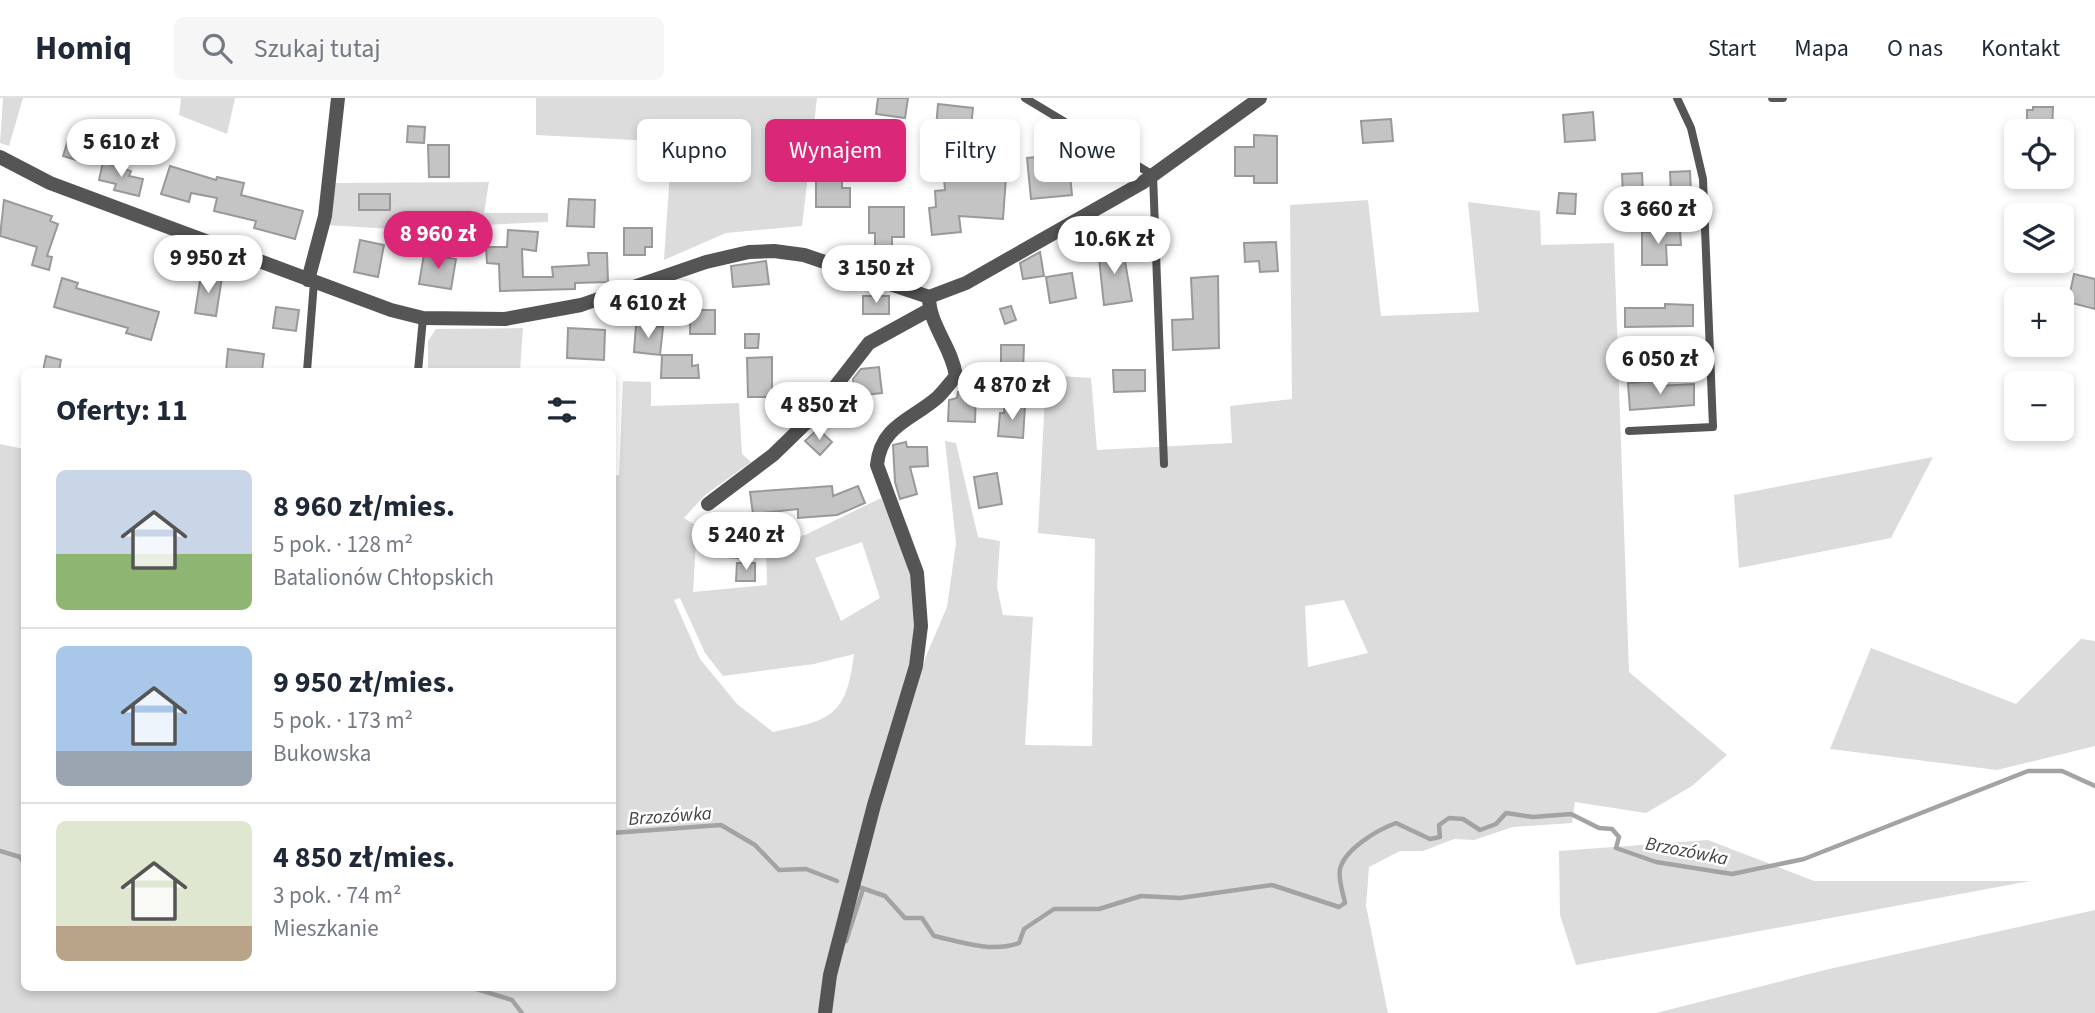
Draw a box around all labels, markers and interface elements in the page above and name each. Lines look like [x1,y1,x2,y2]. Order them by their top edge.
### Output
search box [174,17,664,80]
text: Homiq [35,25,132,72]
icon: search [198,29,236,67]
text: Szukaj tutaj [254,30,381,67]
text: Start [1708,31,1756,66]
text: Mapa [1794,31,1849,66]
text: O nas [1887,31,1943,66]
text: Kontakt [1981,31,2060,66]
chip: Kupno [637,119,751,182]
chip: Wynajem [765,119,906,182]
chip: Filtry [920,119,1020,182]
chip: Nowe [1034,119,1140,182]
map controls [2004,119,2074,441]
button: locate [2004,119,2074,189]
pin: 5 610 zł [49,120,193,179]
text: 5 610 zł [83,125,159,158]
pin: 3 660 zł [1586,186,1730,246]
text: 3 660 zł [1620,192,1696,225]
button: layers [2004,203,2074,273]
pin: 8 960 zł [366,212,510,271]
pin: 10.6K zł [1042,216,1186,276]
text: 8 960 zł [400,217,476,250]
text: 10.6K zł [1074,222,1154,255]
pin: 9 950 zł [136,236,280,295]
text: 9 950 zł [170,241,246,274]
pin: 3 150 zł [804,246,948,305]
text: 3 150 zł [838,251,914,284]
pin: 4 610 zł [576,280,720,340]
text: 4 610 zł [610,286,686,319]
button: + [2004,287,2074,357]
pin: 6 050 zł [1588,336,1732,396]
text: 6 050 zł [1622,342,1698,375]
pin: 4 870 zł [940,362,1084,422]
text: 4 870 zł [974,368,1050,401]
button: − [2004,371,2074,441]
pin: 4 850 zł [747,382,891,442]
text: 4 850 zł [781,388,857,421]
text: Oferty: 11 [56,389,188,432]
icon: filters [543,391,581,429]
text: 8 960 zł/mies. [273,485,455,528]
icon: home [112,498,196,582]
pin: 5 240 zł [674,512,818,572]
text: 5 240 zł [708,518,784,551]
text: 5 pok. · 128 m² [273,528,413,561]
text: Batalionów Chłopskich [273,561,494,594]
text: 9 950 zł/mies. [273,661,455,704]
icon: home [112,674,196,758]
text: 5 pok. · 173 m² [273,704,413,737]
text: Bukowska [273,737,371,770]
water label: Brzozówka [627,800,713,833]
water label: Brzozówka [1643,830,1730,873]
text: 4 850 zł/mies. [273,836,455,879]
icon: home [112,849,196,933]
text: 3 pok. · 74 m² [273,879,402,912]
text: Mieszkanie [273,912,379,945]

